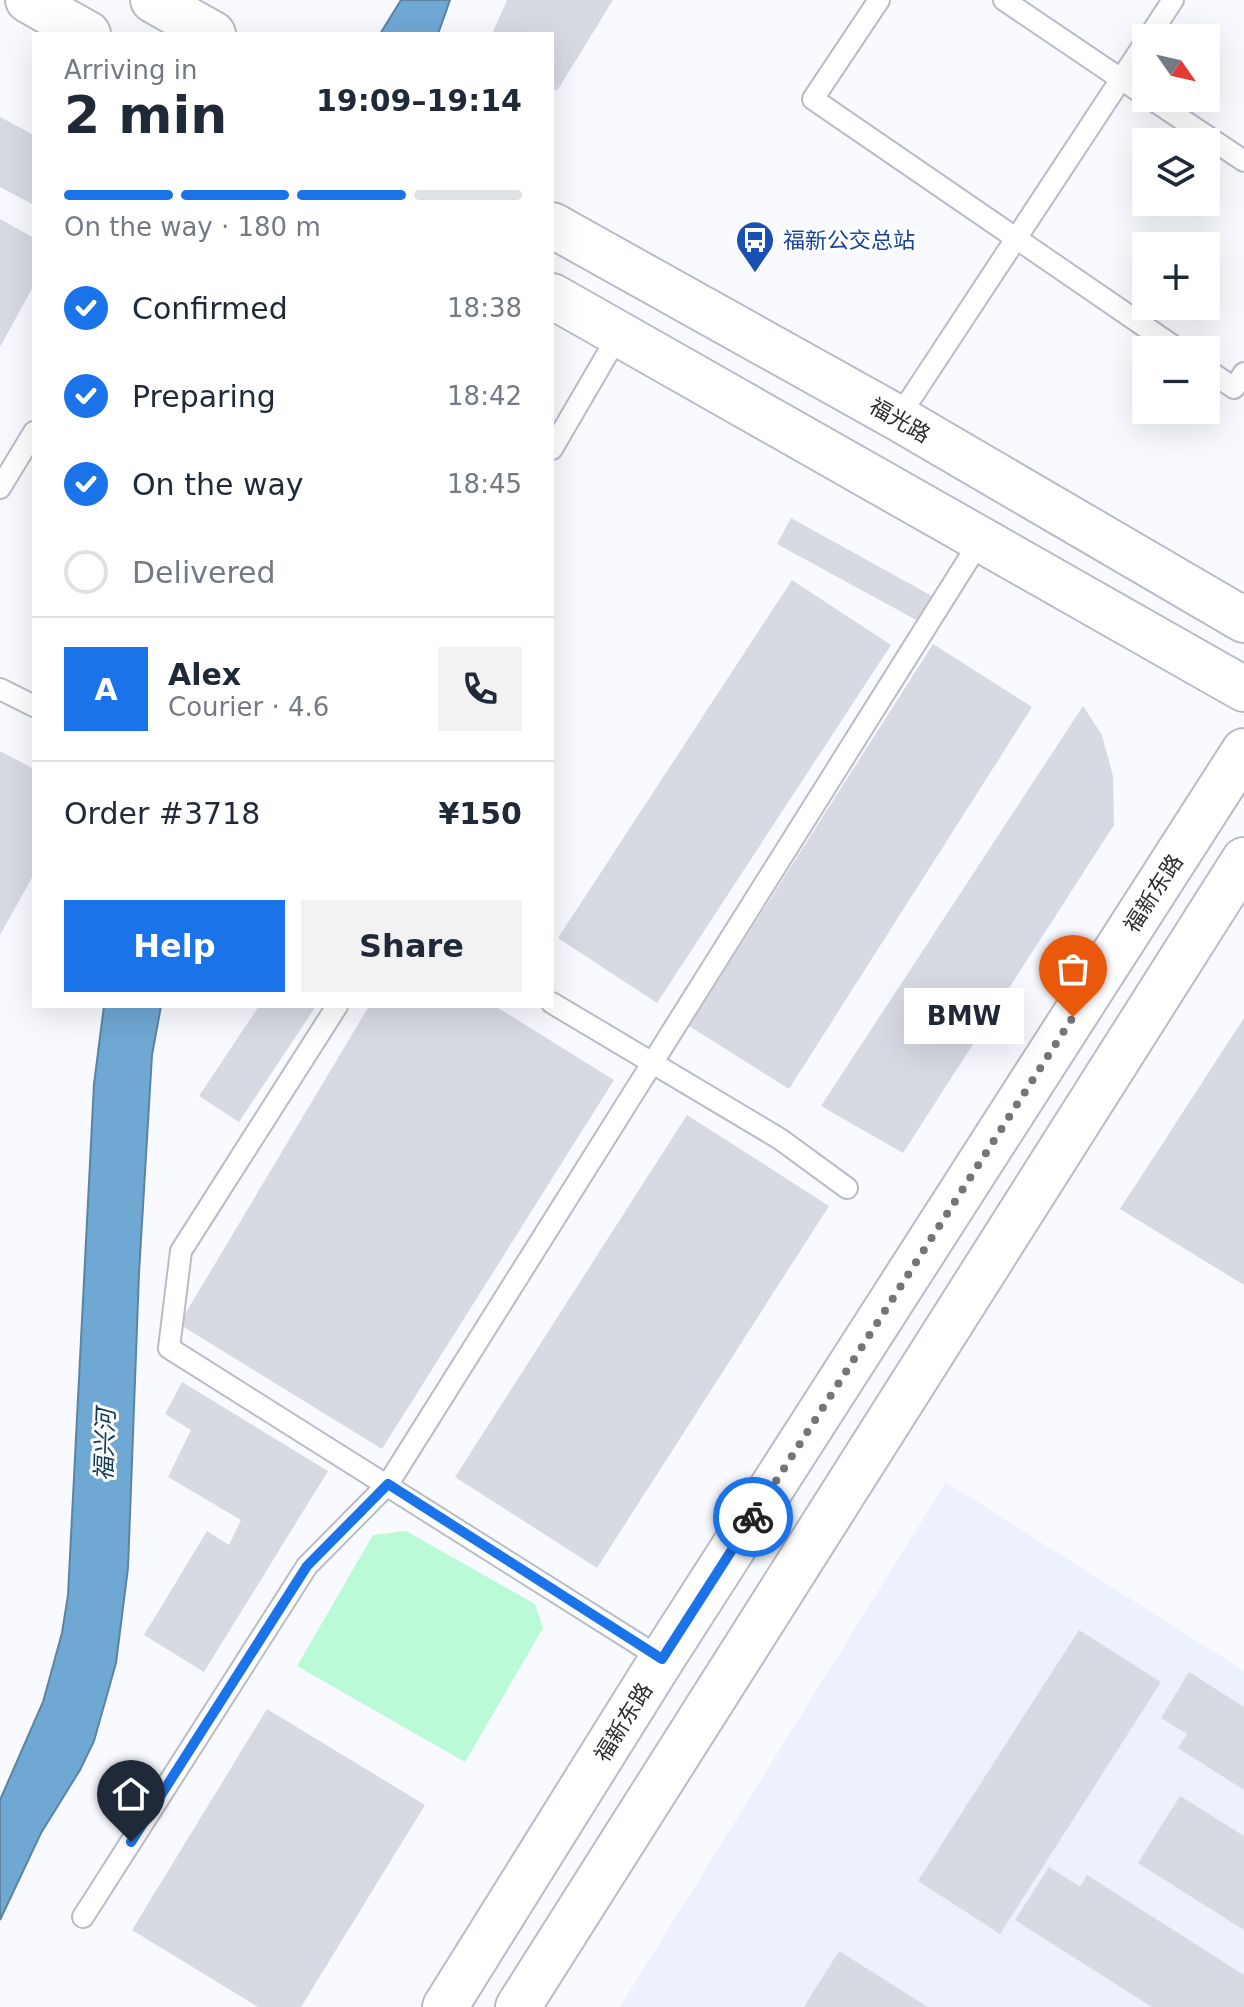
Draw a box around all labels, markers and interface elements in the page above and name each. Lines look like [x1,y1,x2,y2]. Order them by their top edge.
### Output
north arrow [1132,24,1220,112]
map controls [1132,24,1220,424]
text: Arriving in [64,55,198,85]
text: 19:09–19:14 [316,83,522,118]
text: 2 min [64,85,227,145]
button: layers [1132,128,1220,216]
text: On the way · 180 m [64,212,321,242]
bus stop icon: 福新公交总站 [734,219,776,274]
place label: 福新公交总站 [783,228,915,253]
button: + [1132,232,1220,320]
icon: check [64,286,108,330]
text: Confirmed [132,291,288,326]
text: 18:38 [447,293,522,323]
button: − [1132,336,1220,424]
icon: check [64,374,108,418]
text: Preparing [132,379,276,414]
text: 18:42 [447,381,522,411]
street label: 福光路 [865,393,935,448]
icon: check [64,462,108,506]
text: On the way [132,467,304,502]
text: 18:45 [447,469,522,499]
text: Delivered [132,555,276,590]
button: phone [438,647,522,731]
text: Alex [168,657,241,692]
text: A [94,672,118,707]
text: Courier · 4.6 [168,692,329,722]
text: Order #3718 [64,796,260,831]
text: ¥150 [439,796,522,831]
street label: 福新东路 [1119,850,1188,937]
button: Help [64,900,285,992]
button: Share [301,900,522,992]
pin [1039,935,1107,1017]
icon: bag [1051,947,1095,991]
callout: BMW [905,989,1025,1045]
text: BMW [927,1001,1001,1031]
water label: 福兴河 [90,1405,120,1481]
courier [713,1477,793,1557]
icon: bike [731,1495,775,1539]
street label: 福新东路 [590,1678,657,1766]
pin [97,1760,165,1842]
icon: home [109,1772,153,1816]

